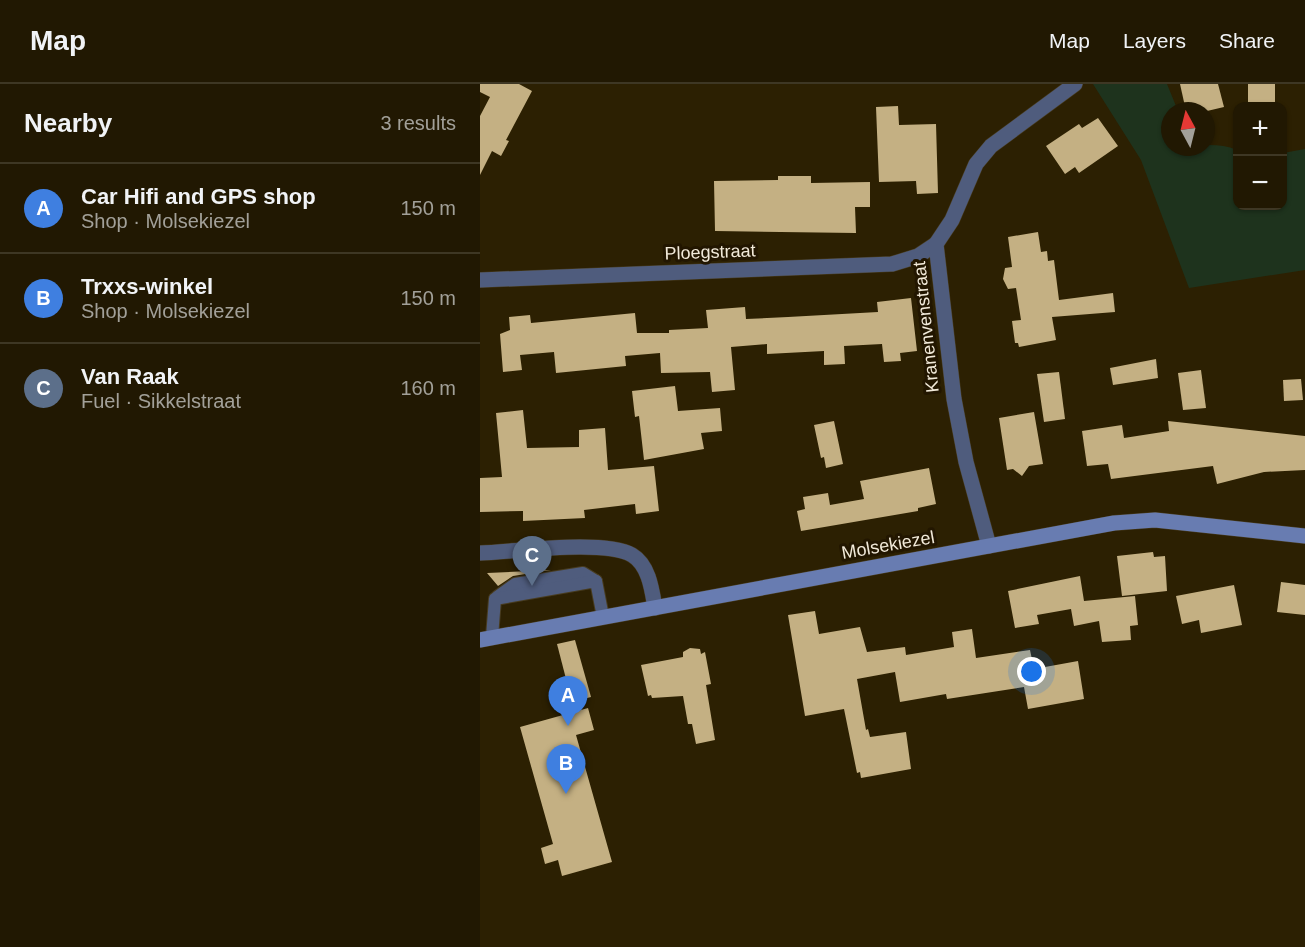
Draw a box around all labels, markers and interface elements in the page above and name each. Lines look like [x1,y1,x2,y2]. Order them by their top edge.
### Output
text: Map [30,25,86,56]
text: Map [1049,29,1090,52]
text: Layers [1123,29,1186,52]
text: Share [1219,29,1275,52]
north arrow [1161,102,1215,156]
map controls [1233,102,1287,210]
button: + [1233,102,1287,156]
text: Nearby [24,108,112,138]
text: 3 results [380,112,456,134]
button: − [1233,156,1287,210]
text: Car Hifi and GPS shop [81,184,316,209]
text: A [36,197,51,219]
text: 150 m [400,197,456,219]
text: Shop · Molsekiezel [81,210,250,232]
street label: Ploegstraat [664,240,756,264]
street label: Kranenvenstraat [909,260,943,394]
text: Trxxs-winkel [81,274,213,299]
text: B [36,287,51,309]
text: 150 m [400,287,456,309]
text: Shop · Molsekiezel [81,300,250,322]
text: Van Raak [81,364,179,389]
text: C [36,377,51,399]
text: 160 m [400,377,456,399]
text: Fuel · Sikkelstraat [81,390,241,412]
street label: Molsekiezel [840,527,936,563]
pin: C [512,536,552,586]
your location [1017,657,1046,686]
pin: A [548,676,587,726]
pin: B [546,744,586,794]

